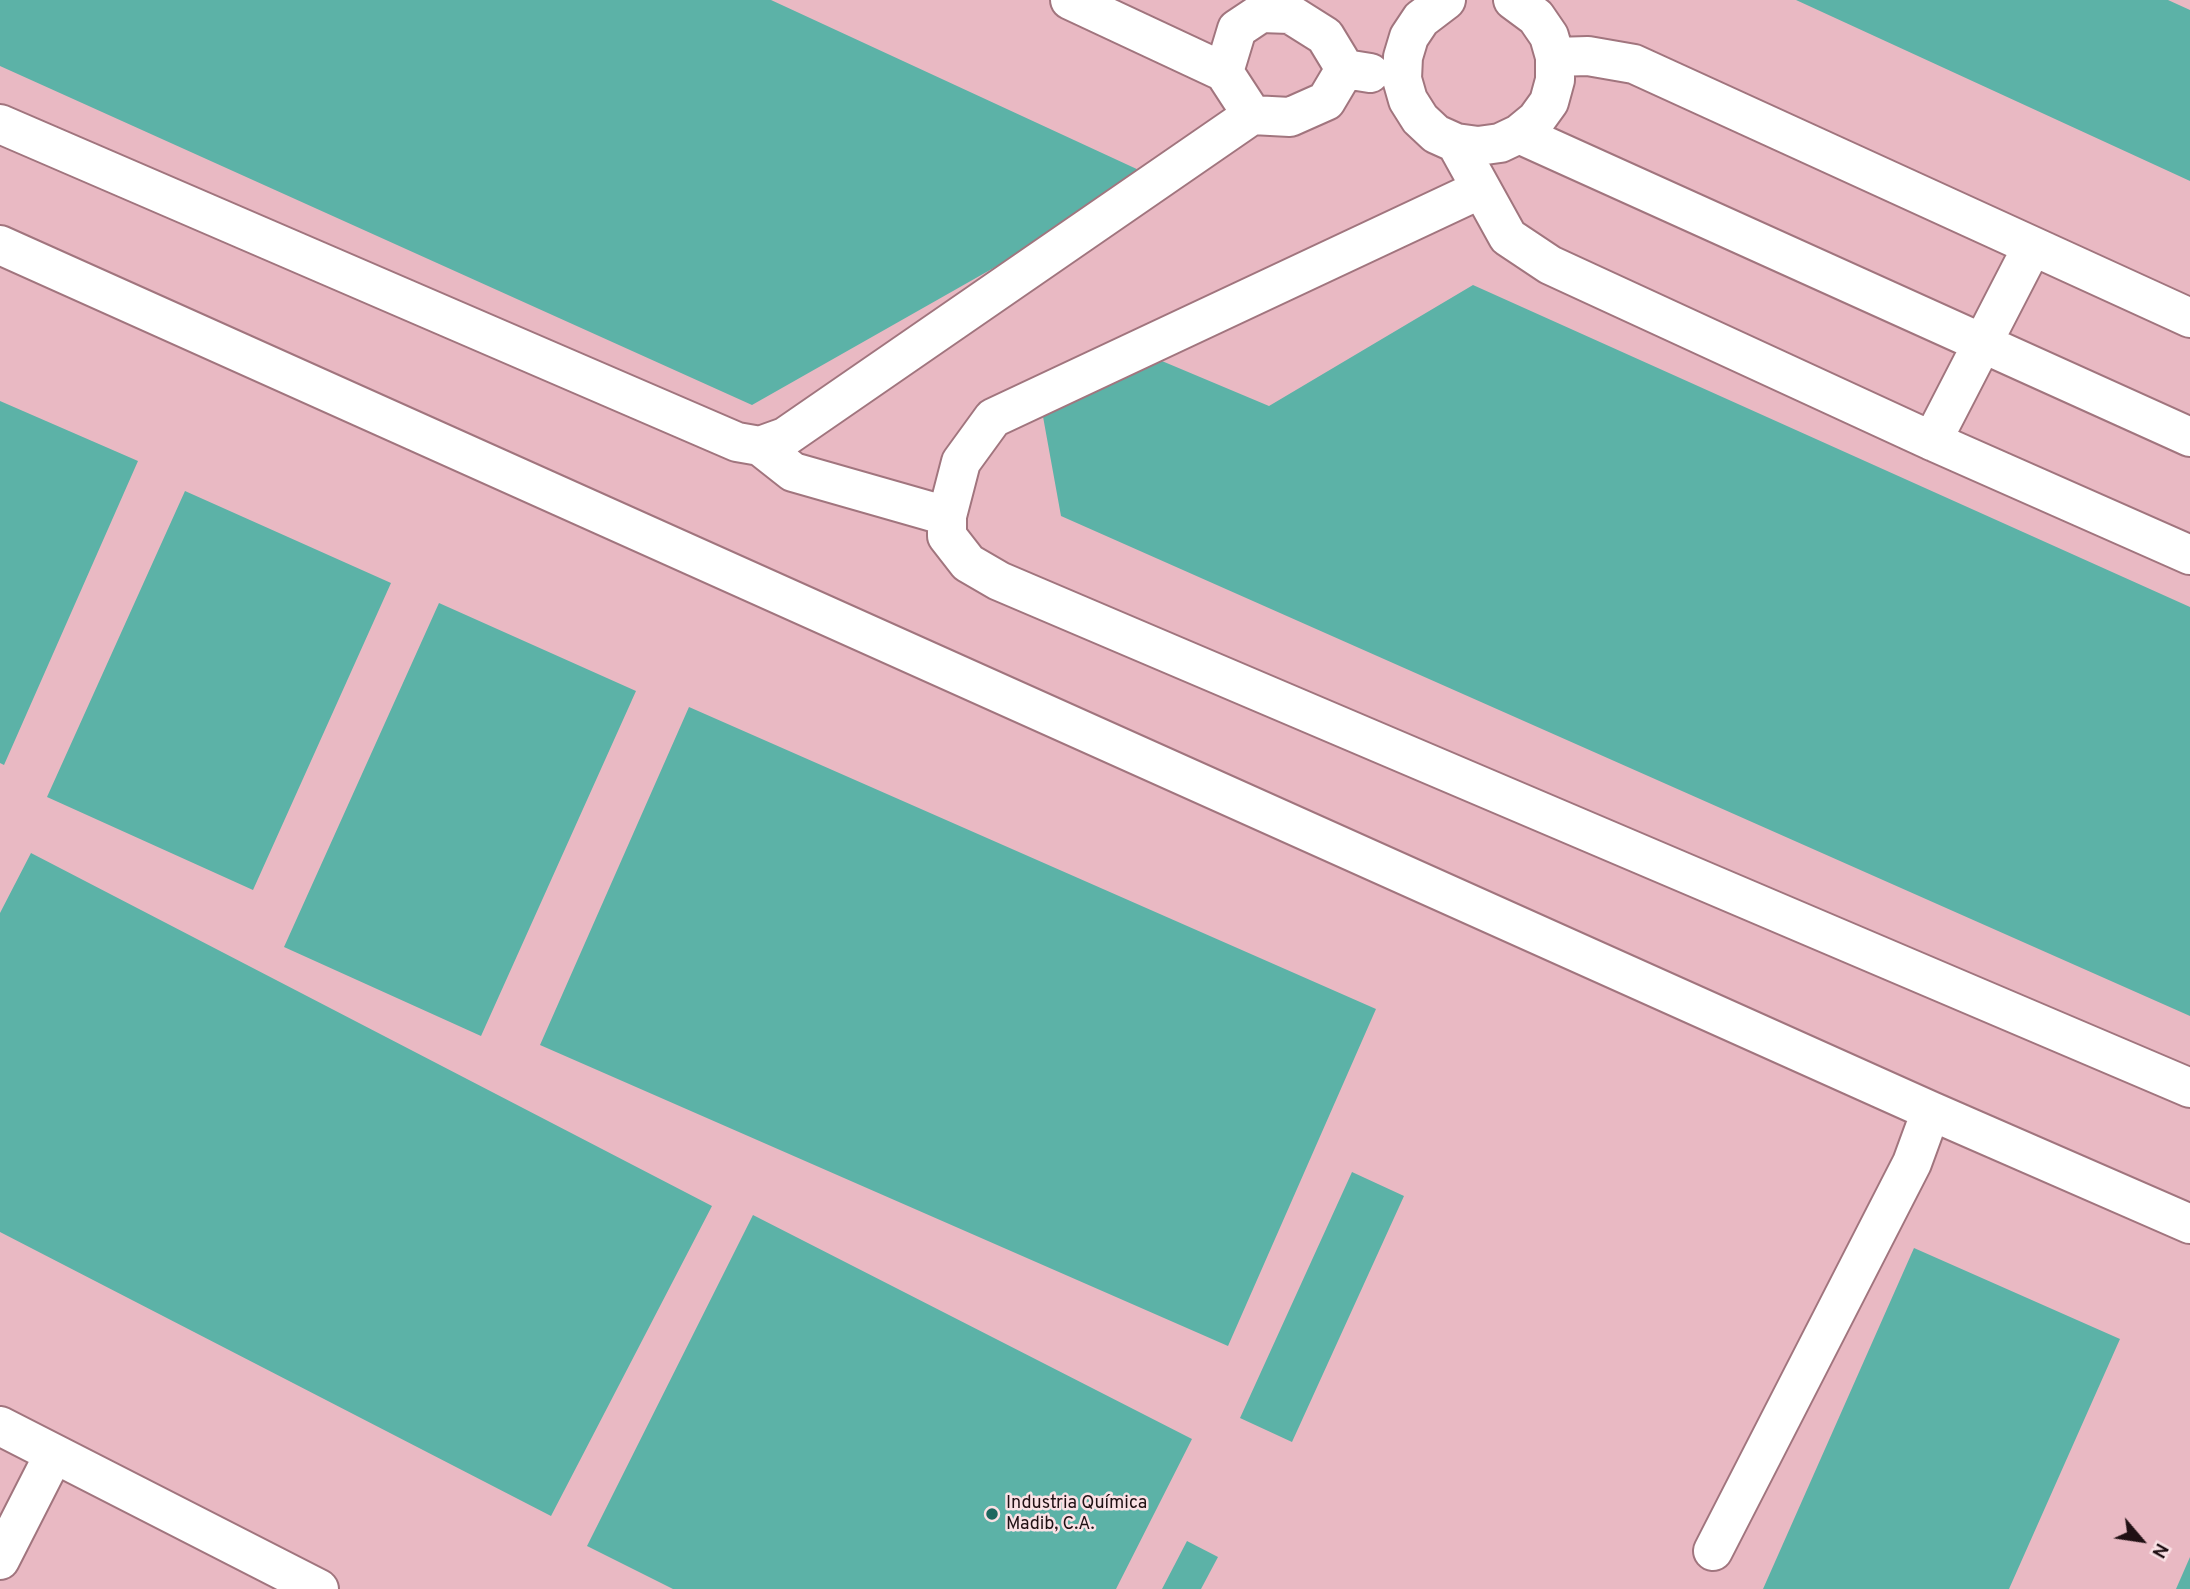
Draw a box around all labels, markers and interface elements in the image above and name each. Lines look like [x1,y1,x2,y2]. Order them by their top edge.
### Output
place label: Industria Química Madib, C.A. [1006,1493,1147,1536]
north arrow [2106,1505,2176,1575]
marker: Industria Química Madib, C.A. [984,1506,1000,1522]
text: N [2146,1538,2173,1562]

